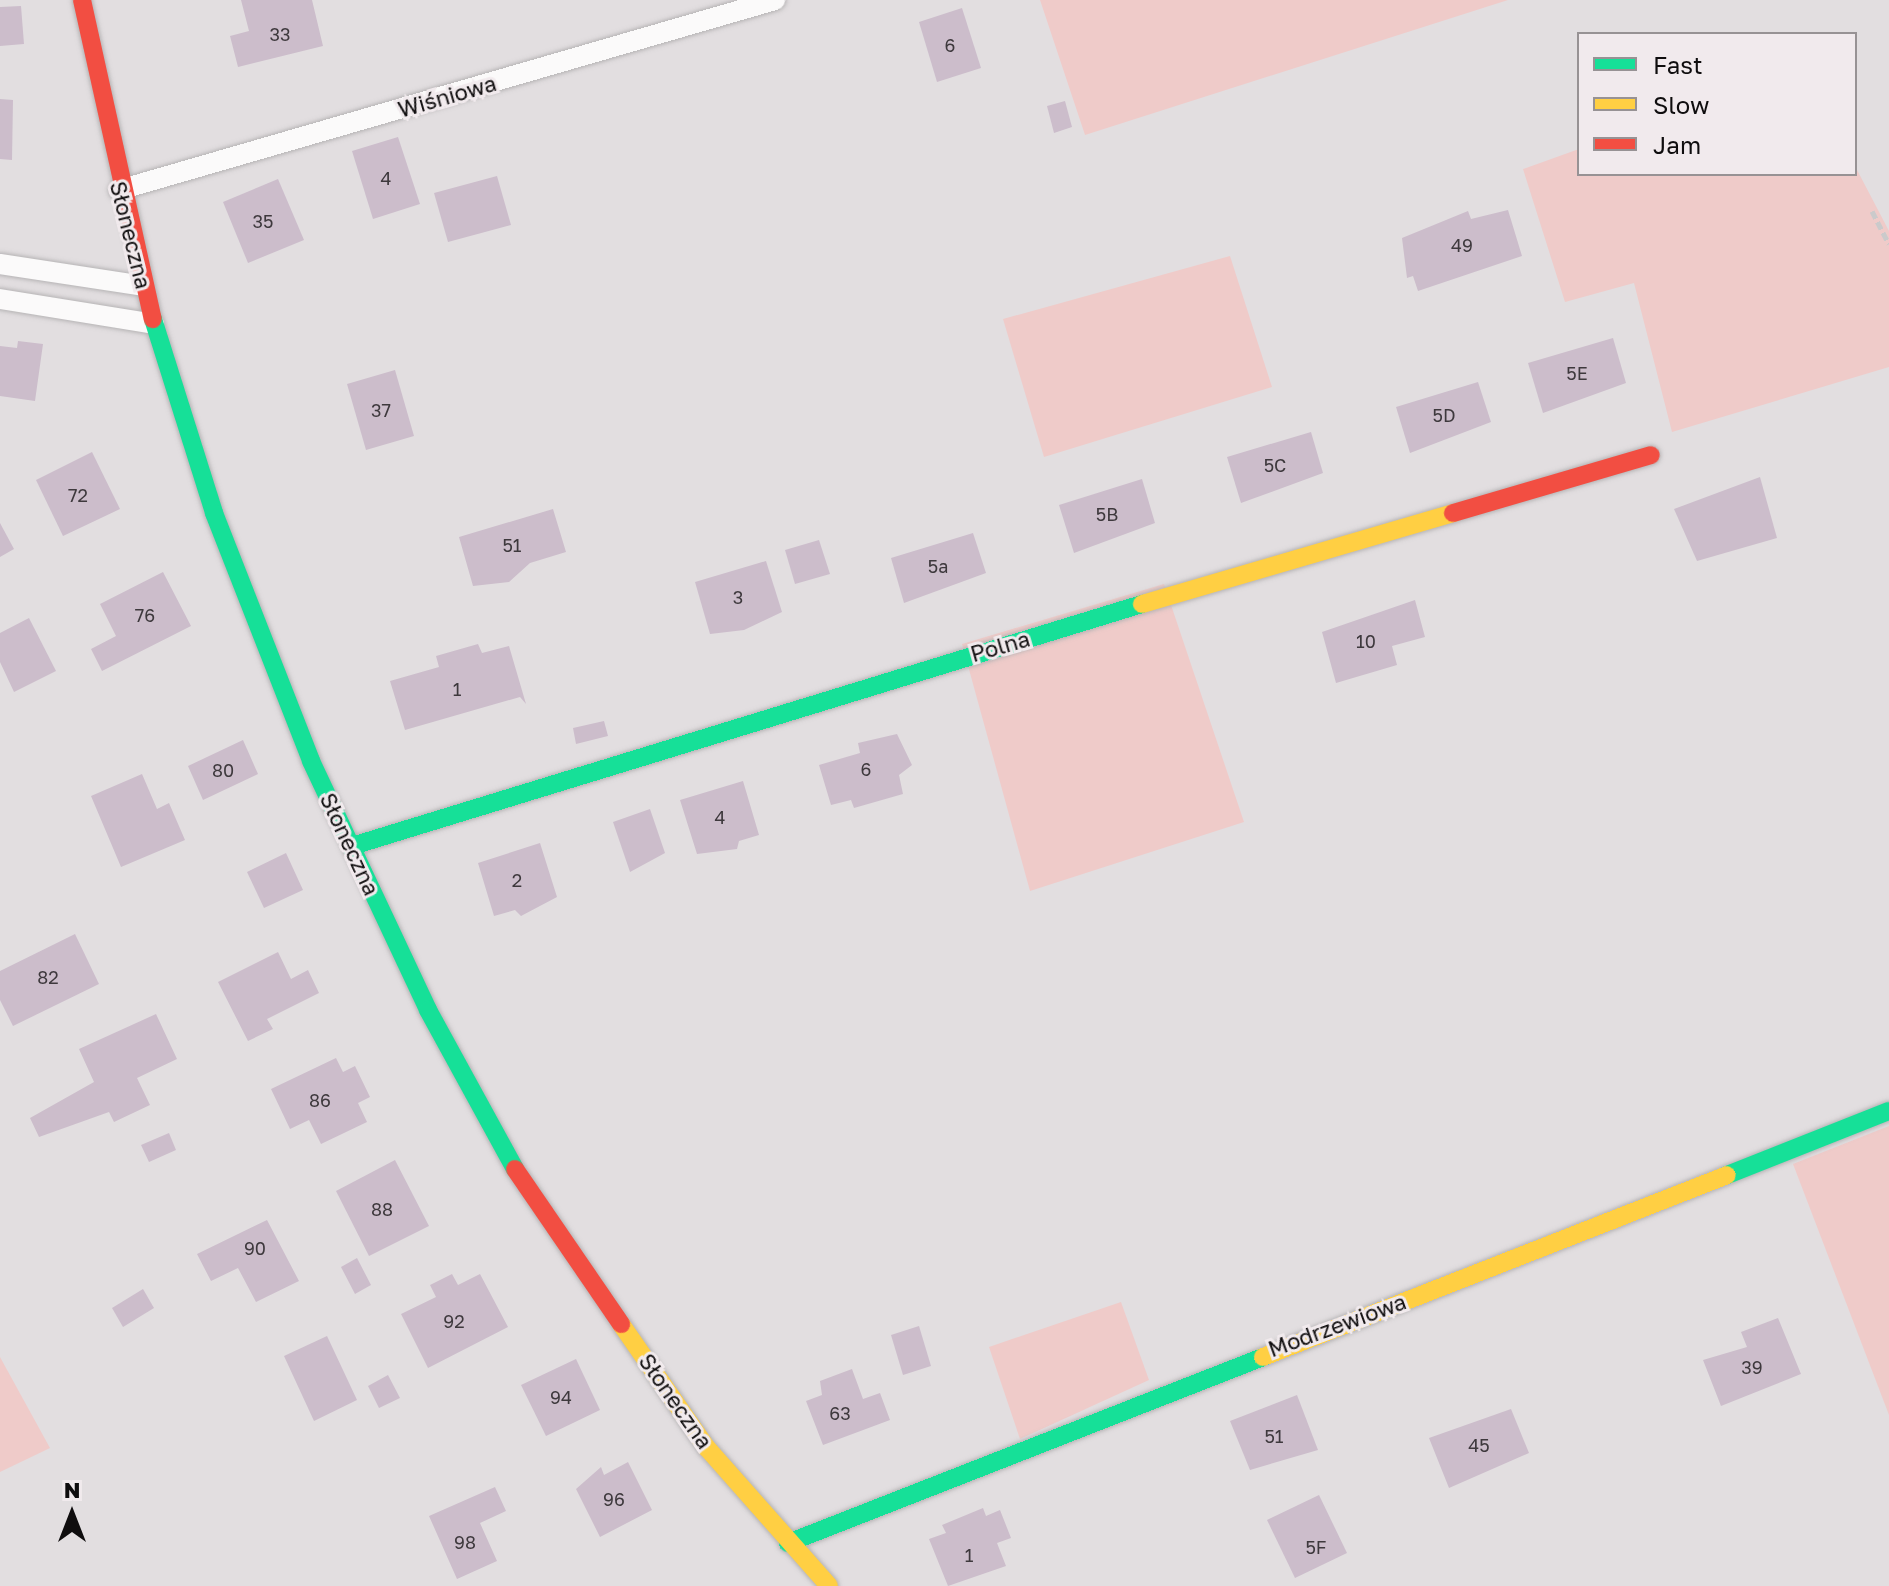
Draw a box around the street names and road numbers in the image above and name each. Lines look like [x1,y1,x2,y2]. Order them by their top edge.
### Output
street label: Wiśniowa [395,69,499,123]
street label: Słoneczna [105,178,157,292]
street label: Polna [967,625,1033,667]
street label: Słoneczna [315,789,385,899]
street label: Modrzewiowa [1264,1288,1410,1362]
street label: Słoneczna [634,1348,718,1454]

